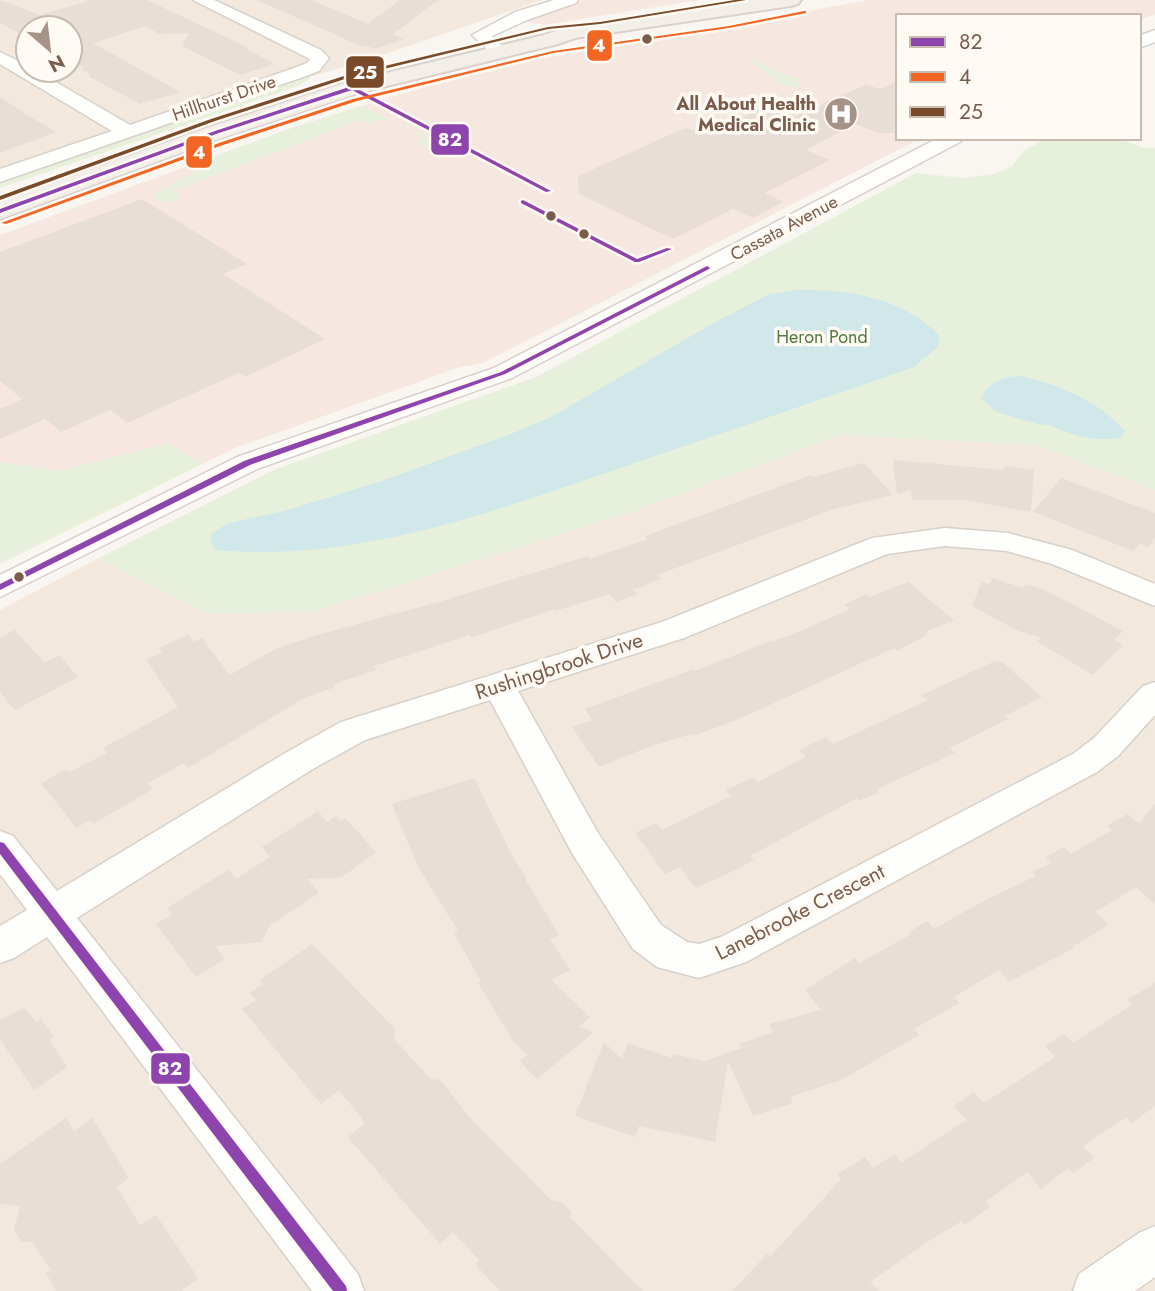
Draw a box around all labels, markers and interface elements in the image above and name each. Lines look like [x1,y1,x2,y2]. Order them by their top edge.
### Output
north arrow [14,14,84,84]
legend [896,14,1141,140]
text: 82 [959,27,982,57]
line badge: 4 [586,29,613,62]
text: 4 [592,32,606,59]
unlabelled marker [640,32,654,46]
text: N [44,48,70,79]
line badge: 25 [345,55,385,89]
text: 25 [353,59,377,86]
text: 4 [959,62,971,92]
street label: Hillhurst Drive [169,68,279,128]
place label: All About Health Medical Clinic [675,91,816,138]
hospital icon: All About Health Medical Clinic [822,95,860,133]
text: 25 [959,97,983,127]
line badge: 82 [430,123,470,156]
text: 82 [438,126,462,153]
line badge: 4 [185,135,213,169]
text: 4 [192,139,206,166]
street label: Cassata Avenue [726,189,842,267]
unlabelled marker [544,209,558,223]
unlabelled marker [577,227,591,241]
park label: Heron Pond [776,324,868,350]
unlabelled marker [12,570,26,584]
street label: Rushingbrook Drive [471,625,647,707]
street label: Lanebrooke Crescent [710,856,890,968]
line badge: 82 [150,1052,191,1085]
text: 82 [158,1055,182,1082]

